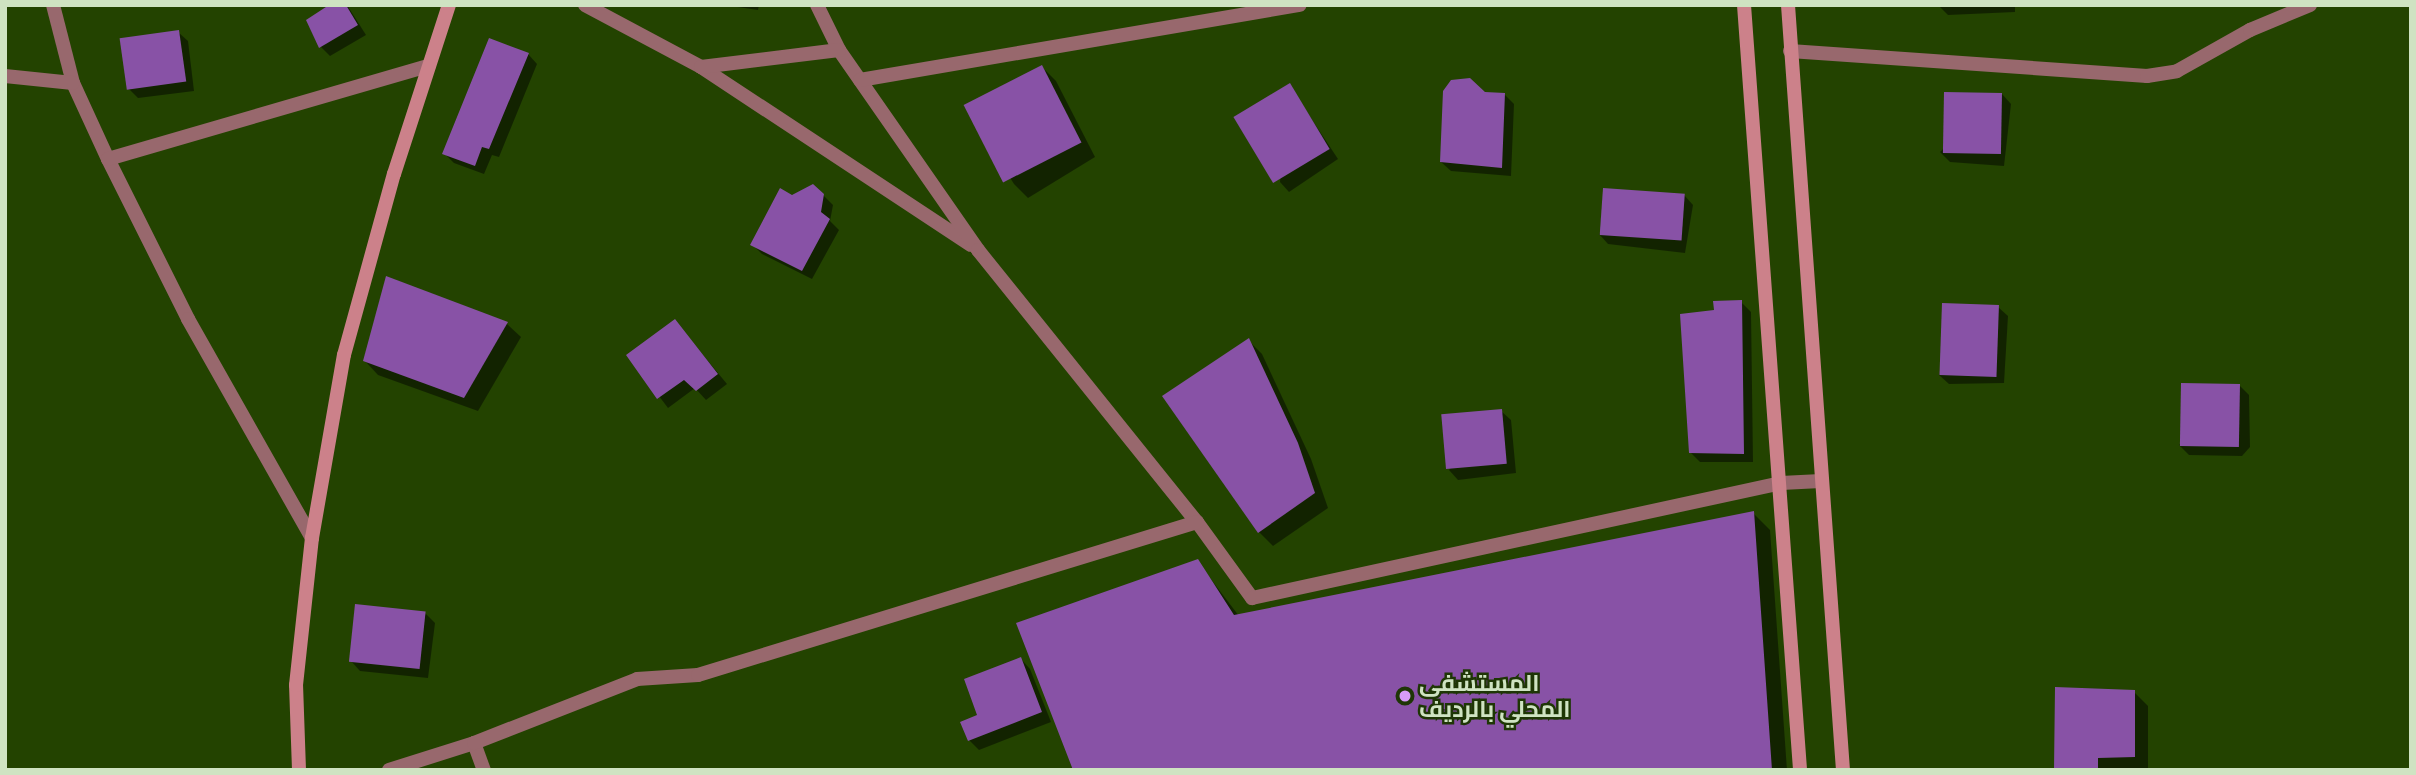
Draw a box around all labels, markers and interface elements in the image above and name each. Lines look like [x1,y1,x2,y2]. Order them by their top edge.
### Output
place label: المستشفى المحلي بالرديف [1419,669,1570,723]
marker: المستشفى المحلي بالرديف [1397,688,1413,704]

